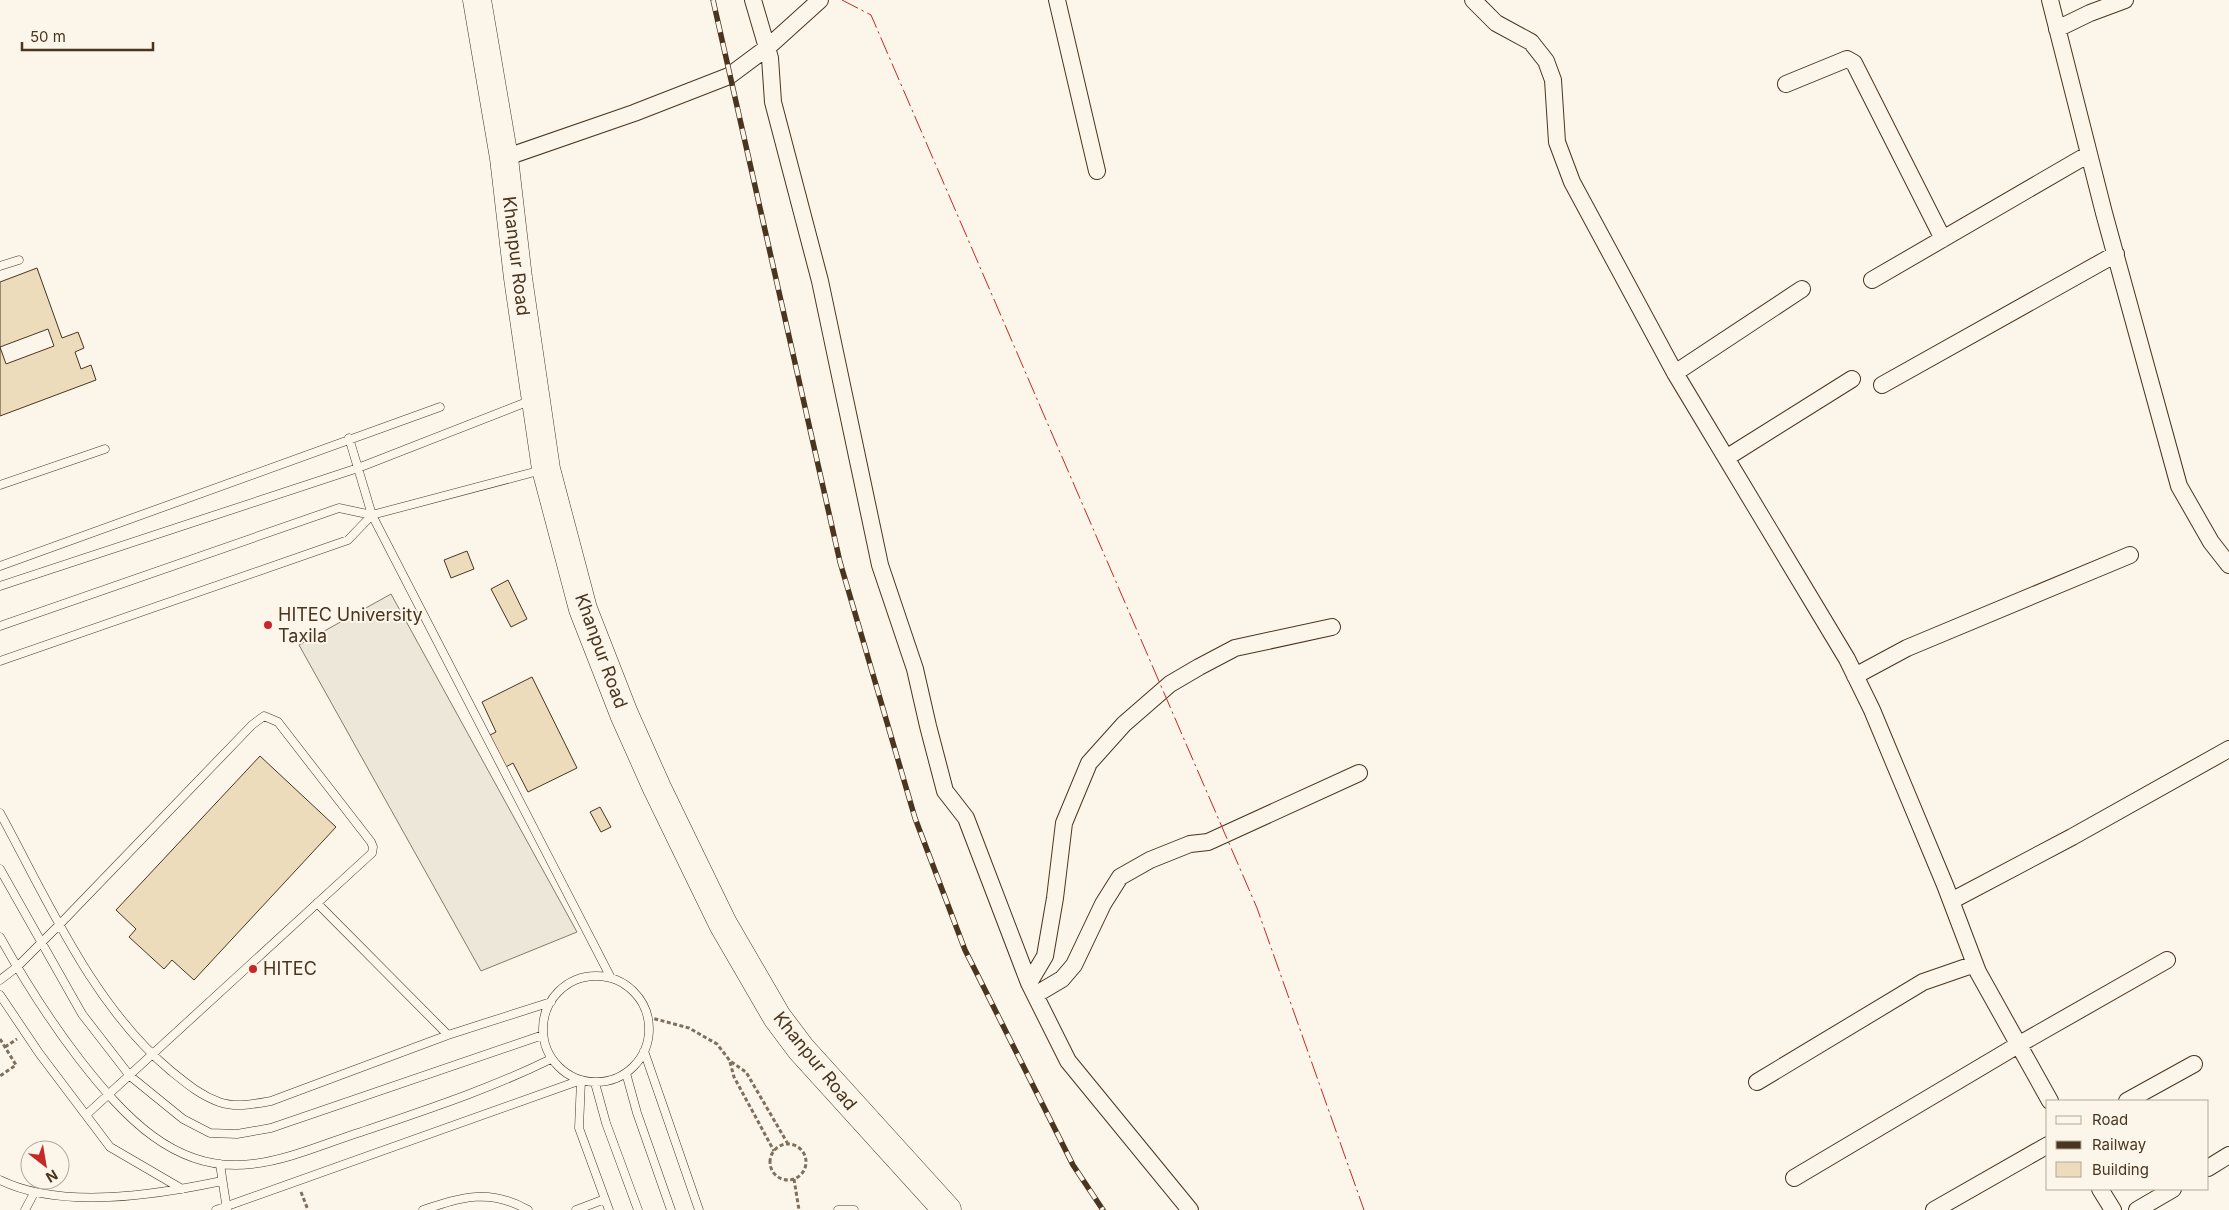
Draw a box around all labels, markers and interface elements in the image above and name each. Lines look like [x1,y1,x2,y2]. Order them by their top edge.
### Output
scale bar [22,20,154,52]
text: 50 m [30,27,66,46]
street label: Khanpur Road [499,195,534,317]
street label: Khanpur Road [571,591,632,711]
place label: HITEC University Taxila [278,604,423,646]
marker: HITEC University Taxila [262,619,274,631]
place label: HITEC [263,958,317,979]
marker: HITEC [247,963,259,975]
street label: Khanpur Road [769,1007,861,1114]
legend [2046,1100,2209,1190]
text: Road [2092,1110,2128,1129]
text: Railway [2092,1135,2147,1154]
north arrow [20,1140,70,1190]
text: Building [2092,1160,2149,1179]
text: N [43,1167,61,1187]

